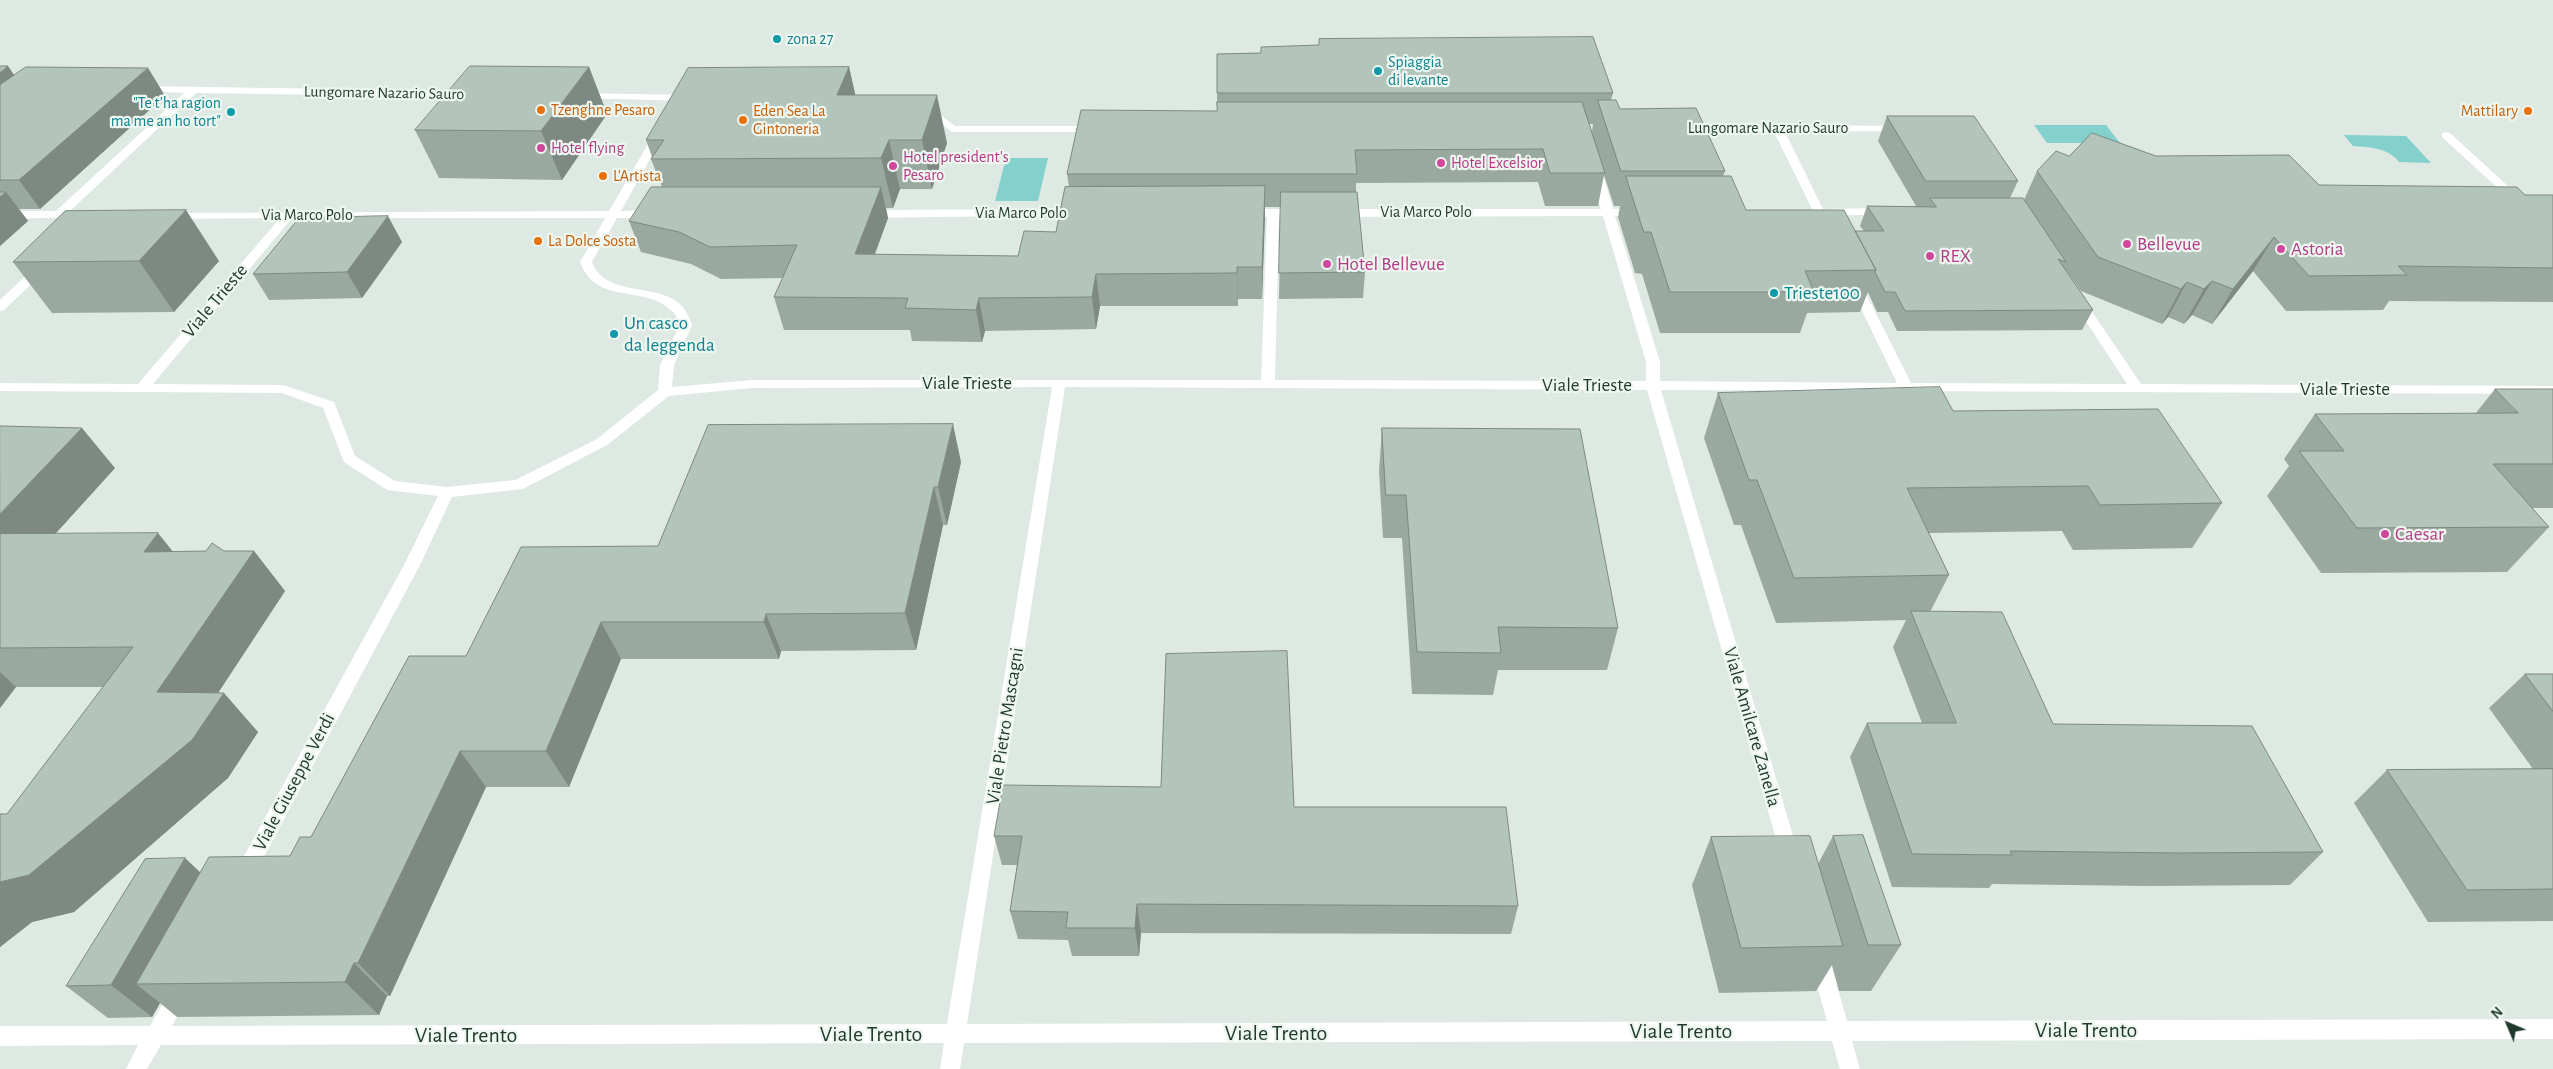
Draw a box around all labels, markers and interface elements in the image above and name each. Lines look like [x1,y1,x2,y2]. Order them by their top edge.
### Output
place label: zona 27 [787,29,833,49]
marker: zona 27 [771,33,783,45]
place label: Spiaggia di levante [1388,52,1448,90]
marker: Spiaggia di levante [1372,65,1384,77]
street label: Lungomare Nazario Sauro [304,82,464,104]
place label: "Te t'ha ragion ma me an ho tort" [111,93,221,131]
place label: Tzenghne Pesaro [551,100,655,120]
place label: Eden Sea La Gintoneria [753,101,826,139]
place label: Mattilary [2461,101,2518,121]
marker: Tzenghne Pesaro [535,104,547,116]
marker: Mattilary [2522,105,2534,117]
marker: "Te t'ha ragion ma me an ho tort" [225,106,237,118]
marker: Eden Sea La Gintoneria [737,114,749,126]
street label: Lungomare Nazario Sauro [1688,118,1848,138]
place label: Hotel flying [551,138,624,158]
marker: Hotel flying [535,142,547,154]
place label: Hotel president's Pesaro [903,147,1009,185]
place label: Hotel Excelsior [1451,153,1543,173]
marker: Hotel Excelsior [1435,157,1447,169]
marker: Hotel president's Pesaro [887,160,899,172]
place label: L'Artista [613,166,661,186]
marker: L'Artista [597,170,609,182]
street label: Via Marco Polo [1380,202,1472,222]
street label: Via Marco Polo [975,203,1067,223]
street label: Via Marco Polo [261,205,353,225]
place label: La Dolce Sosta [548,231,637,251]
place label: Bellevue [2137,233,2200,255]
marker: La Dolce Sosta [532,235,544,247]
marker: Bellevue [2121,238,2133,250]
place label: Astoria [2291,238,2343,260]
marker: Astoria [2275,243,2287,255]
place label: REX [1940,245,1971,267]
marker: REX [1924,250,1936,262]
place label: Hotel Bellevue [1337,253,1445,275]
marker: Hotel Bellevue [1321,258,1333,270]
street label: Viale Trieste [177,259,253,343]
place label: Trieste100 [1784,282,1860,304]
marker: Trieste100 [1768,287,1780,299]
place label: Un casco da leggenda [624,312,715,356]
marker: Un casco da leggenda [608,328,620,340]
street label: Viale Trieste [922,372,1012,394]
street label: Viale Trieste [1542,374,1632,396]
street label: Viale Trieste [2300,378,2390,400]
place label: Caesar [2395,523,2444,545]
marker: Caesar [2379,528,2391,540]
street label: Viale Amilcare Zanella [1718,645,1786,809]
street label: Viale Pietro Mascagni [981,646,1029,806]
street label: Viale Giuseppe Verdi [248,709,340,855]
north arrow [2483,999,2533,1049]
text: N [2489,1005,2506,1022]
street label: Viale Trento [2035,1017,2137,1043]
street label: Viale Trento [1630,1018,1732,1044]
street label: Viale Trento [1225,1020,1327,1046]
street label: Viale Trento [820,1021,922,1047]
street label: Viale Trento [415,1022,517,1048]

